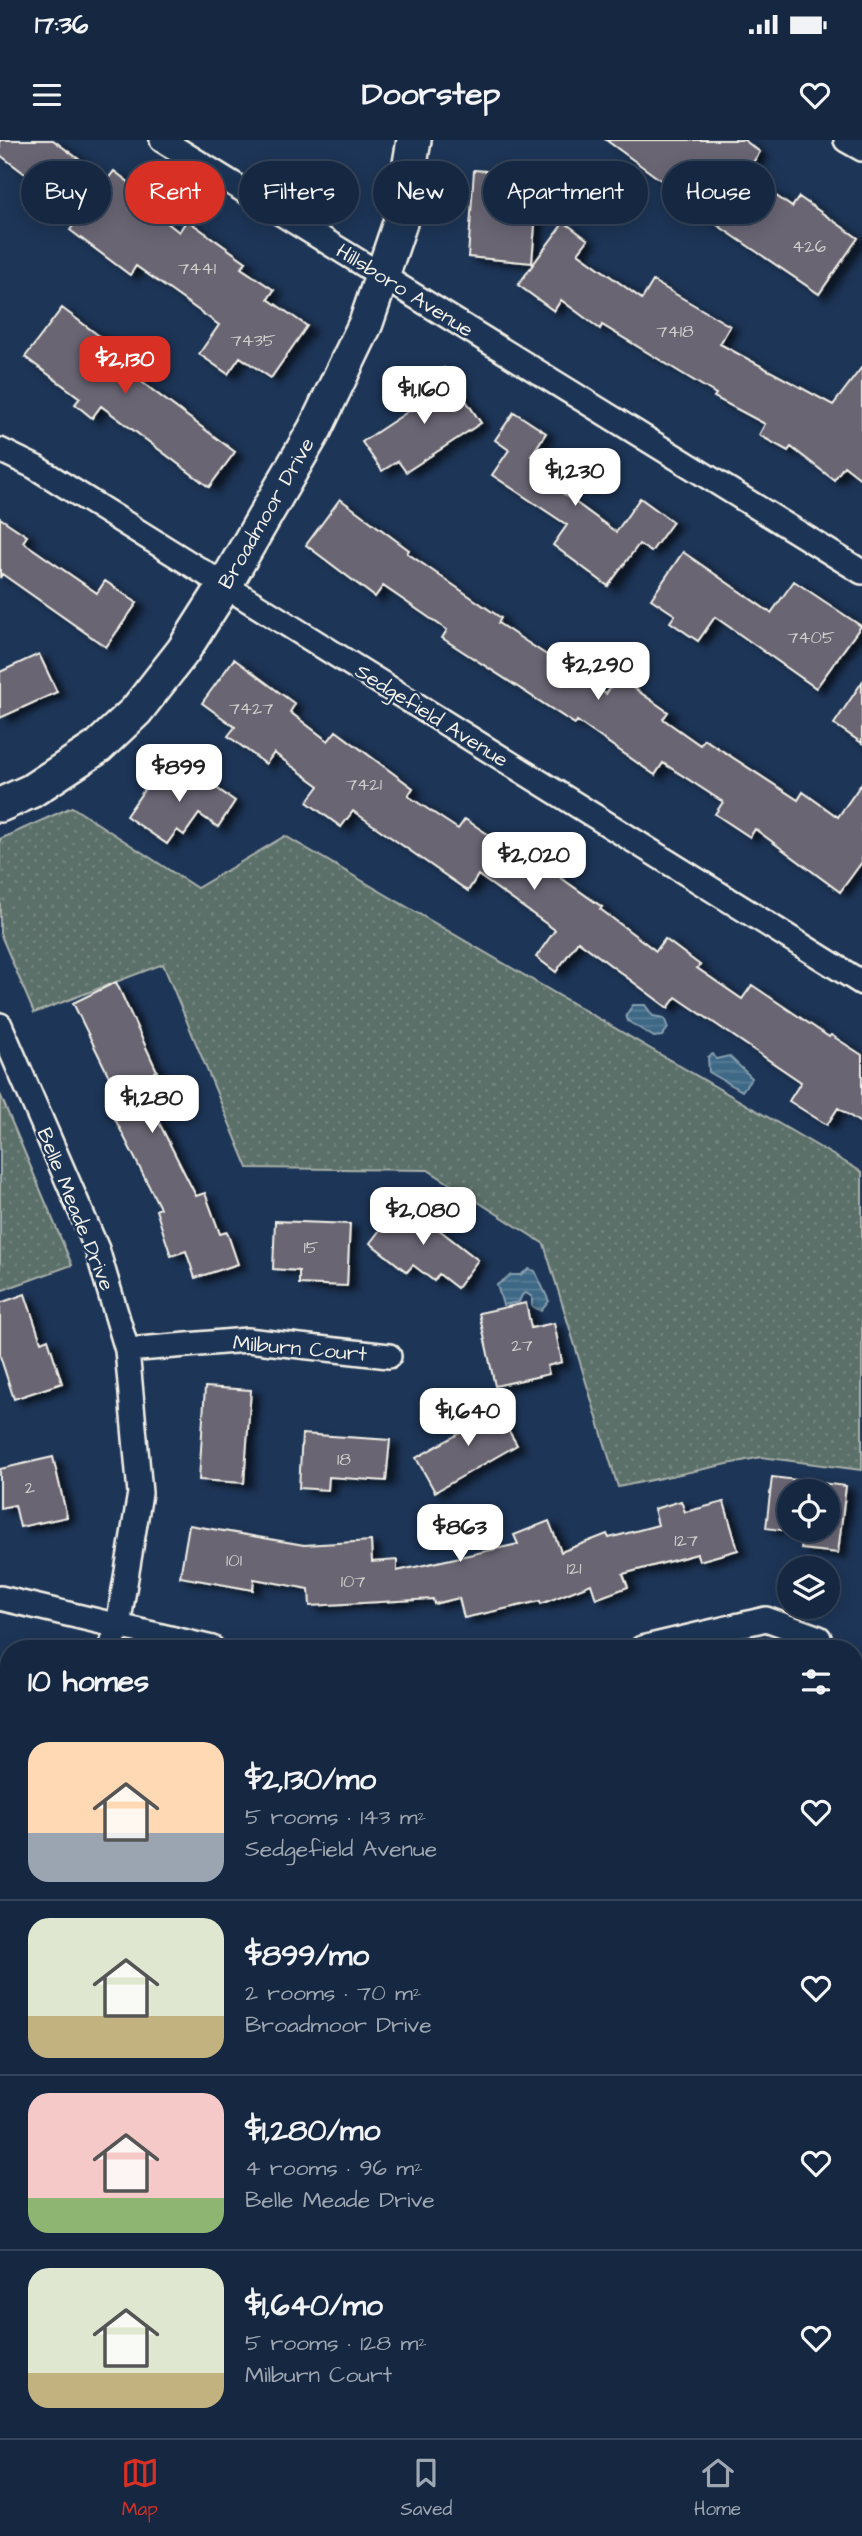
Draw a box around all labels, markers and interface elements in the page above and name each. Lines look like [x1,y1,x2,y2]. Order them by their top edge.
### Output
text: 17:36 [35,7,88,43]
text: Doorstep [362,72,500,117]
icon: menu [28,76,66,114]
icon: heart [796,76,834,114]
chip: Buy [21,161,111,224]
chip: Rent [125,161,225,224]
chip: Filters [239,161,359,224]
chip: New [373,161,469,224]
chip: Apartment [483,161,648,224]
chip: House [662,161,775,224]
house number: 426 [792,234,826,259]
street label: Hillsboro Avenue [331,237,479,344]
house number: 7441 [178,256,216,281]
house number: 7418 [656,319,694,344]
house number: 7435 [230,328,276,353]
pin: $2,130 [68,336,182,396]
text: $2,130 [95,343,155,375]
pin: $1,160 [367,366,481,426]
text: $1,160 [398,373,450,405]
street label: Broadmoor Drive [211,432,322,594]
pin: $1,230 [518,448,632,508]
text: $1,230 [545,455,605,487]
house number: 7405 [787,625,835,650]
pin: $2,290 [541,643,655,702]
text: $2,290 [563,649,633,681]
street label: Sedgefield Avenue [349,657,514,776]
house number: 7427 [229,696,273,721]
pin: $899 [138,744,220,804]
text: $899 [152,751,206,783]
house number: 7421 [346,772,382,797]
pin: $2,020 [477,832,591,892]
text: $2,020 [498,839,570,871]
pin: $1,280 [95,1076,209,1135]
text: $1,280 [121,1082,183,1114]
street label: Belle Meade Drive [30,1123,121,1295]
pin: $2,080 [366,1188,480,1247]
text: $2,080 [386,1194,460,1226]
house number: 15 [303,1235,319,1260]
street label: Milburn Court [232,1328,369,1369]
house number: 27 [511,1333,533,1358]
pin: $1,640 [411,1388,525,1448]
text: $1,640 [436,1395,500,1427]
house number: 18 [337,1447,351,1472]
house number: 2 [25,1475,36,1500]
map controls [777,1479,840,1619]
button: locate [777,1479,840,1542]
pin: $863 [419,1504,501,1564]
text: $863 [433,1511,487,1543]
house number: 127 [674,1528,698,1553]
house number: 101 [226,1548,242,1573]
house number: 121 [567,1556,581,1581]
button: layers [777,1556,840,1619]
house number: 107 [341,1569,365,1594]
text: 10 homes [28,1661,149,1703]
icon: filters [797,1663,835,1701]
text: $2,130/mo [245,1759,376,1801]
icon: home [84,1770,168,1854]
icon: heart [797,1793,835,1831]
text: 5 rooms · 143 m² [245,1801,426,1833]
text: Sedgefield Avenue [245,1833,437,1865]
text: $899/mo [245,1935,369,1977]
icon: home [84,1946,168,2030]
icon: heart [797,1969,835,2007]
text: 2 rooms · 70 m² [245,1977,421,2009]
text: Broadmoor Drive [245,2009,432,2041]
text: $1,280/mo [245,2110,380,2152]
icon: home [84,2121,168,2205]
icon: heart [797,2144,835,2182]
text: 4 rooms · 96 m² [245,2152,423,2184]
text: Belle Meade Drive [245,2184,435,2216]
text: $1,640/mo [245,2285,383,2327]
icon: home [84,2296,168,2380]
icon: heart [797,2319,835,2357]
text: 5 rooms · 128 m² [245,2327,427,2359]
text: Milburn Court [245,2359,392,2391]
tab: Map [121,2454,159,2523]
tab: Saved [400,2454,452,2523]
tab: Home [694,2454,741,2523]

